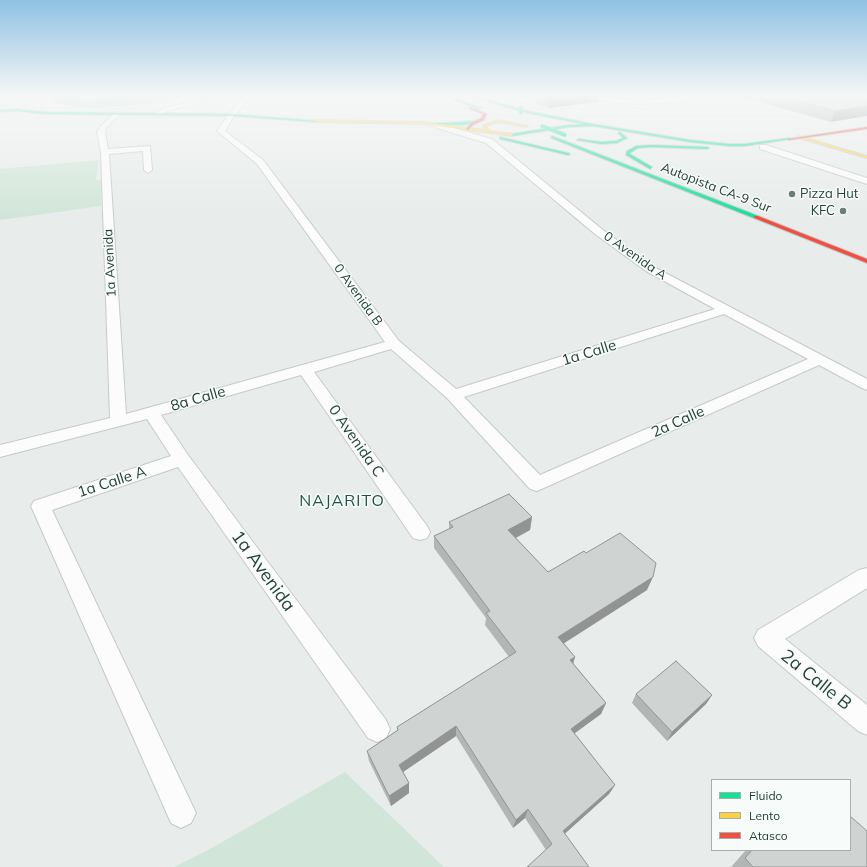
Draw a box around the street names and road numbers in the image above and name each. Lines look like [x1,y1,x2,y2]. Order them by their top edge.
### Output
street label: Autopista CA-9 Sur [659,160,773,216]
street label: 1a Avenida [100,228,120,298]
street label: 0 Avenida A [600,229,670,283]
street label: 0 Avenida B [330,261,386,329]
street label: 1a Calle [559,336,619,370]
street label: 8a Calle [168,383,228,415]
street label: 0 Avenida C [325,401,387,481]
street label: 2a Calle [649,402,707,442]
street label: 1a Calle A [75,462,149,502]
street label: 1a Avenida [226,526,300,616]
street label: 2a Calle B [776,645,856,715]

